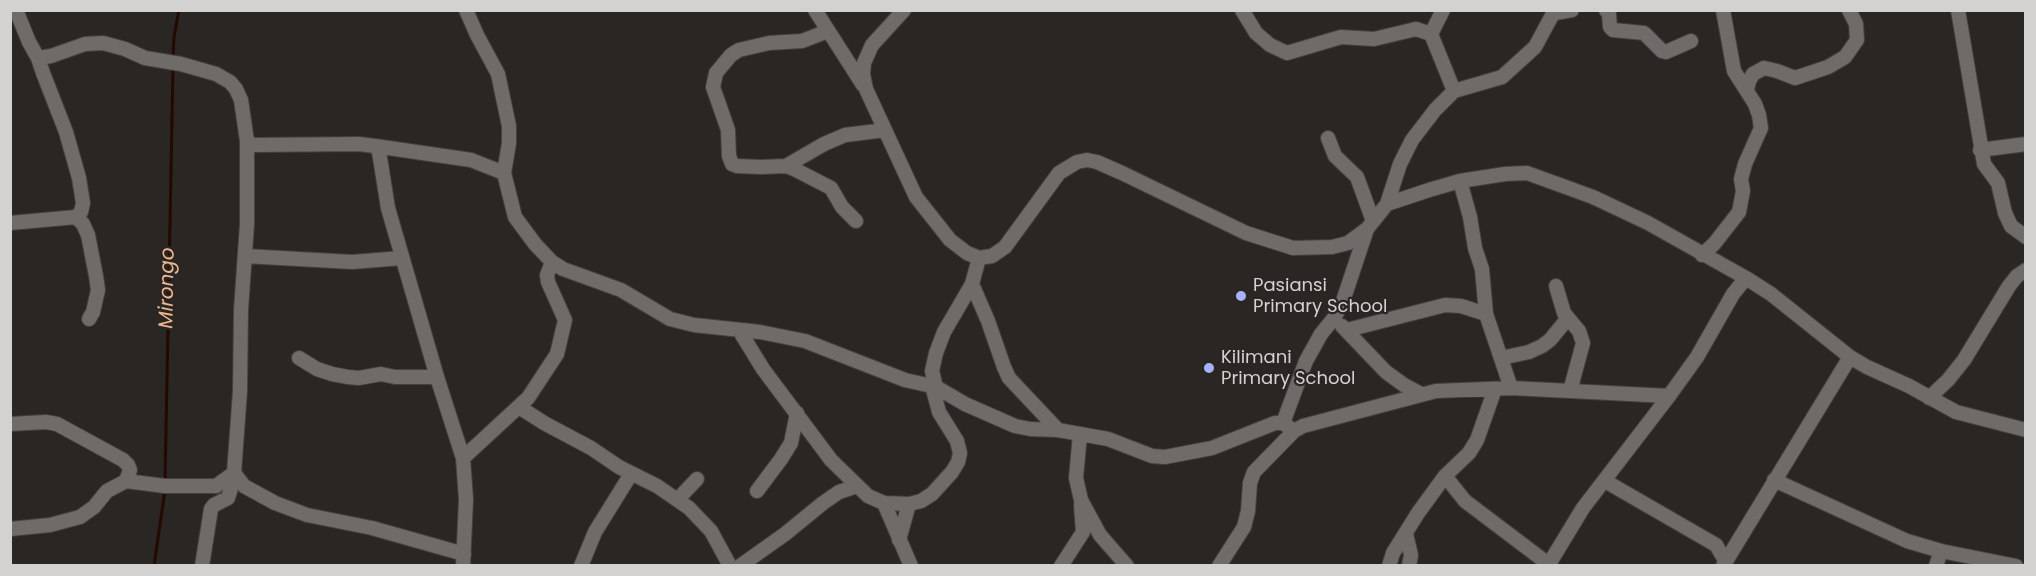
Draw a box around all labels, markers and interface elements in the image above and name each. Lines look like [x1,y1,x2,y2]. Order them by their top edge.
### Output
water label: Mirongo [155,247,181,329]
place label: Pasiansi Primary School [1253,275,1387,318]
marker: Pasiansi Primary School [1234,289,1248,303]
place label: Kilimani Primary School [1221,347,1355,389]
marker: Kilimani Primary School [1202,361,1216,375]

